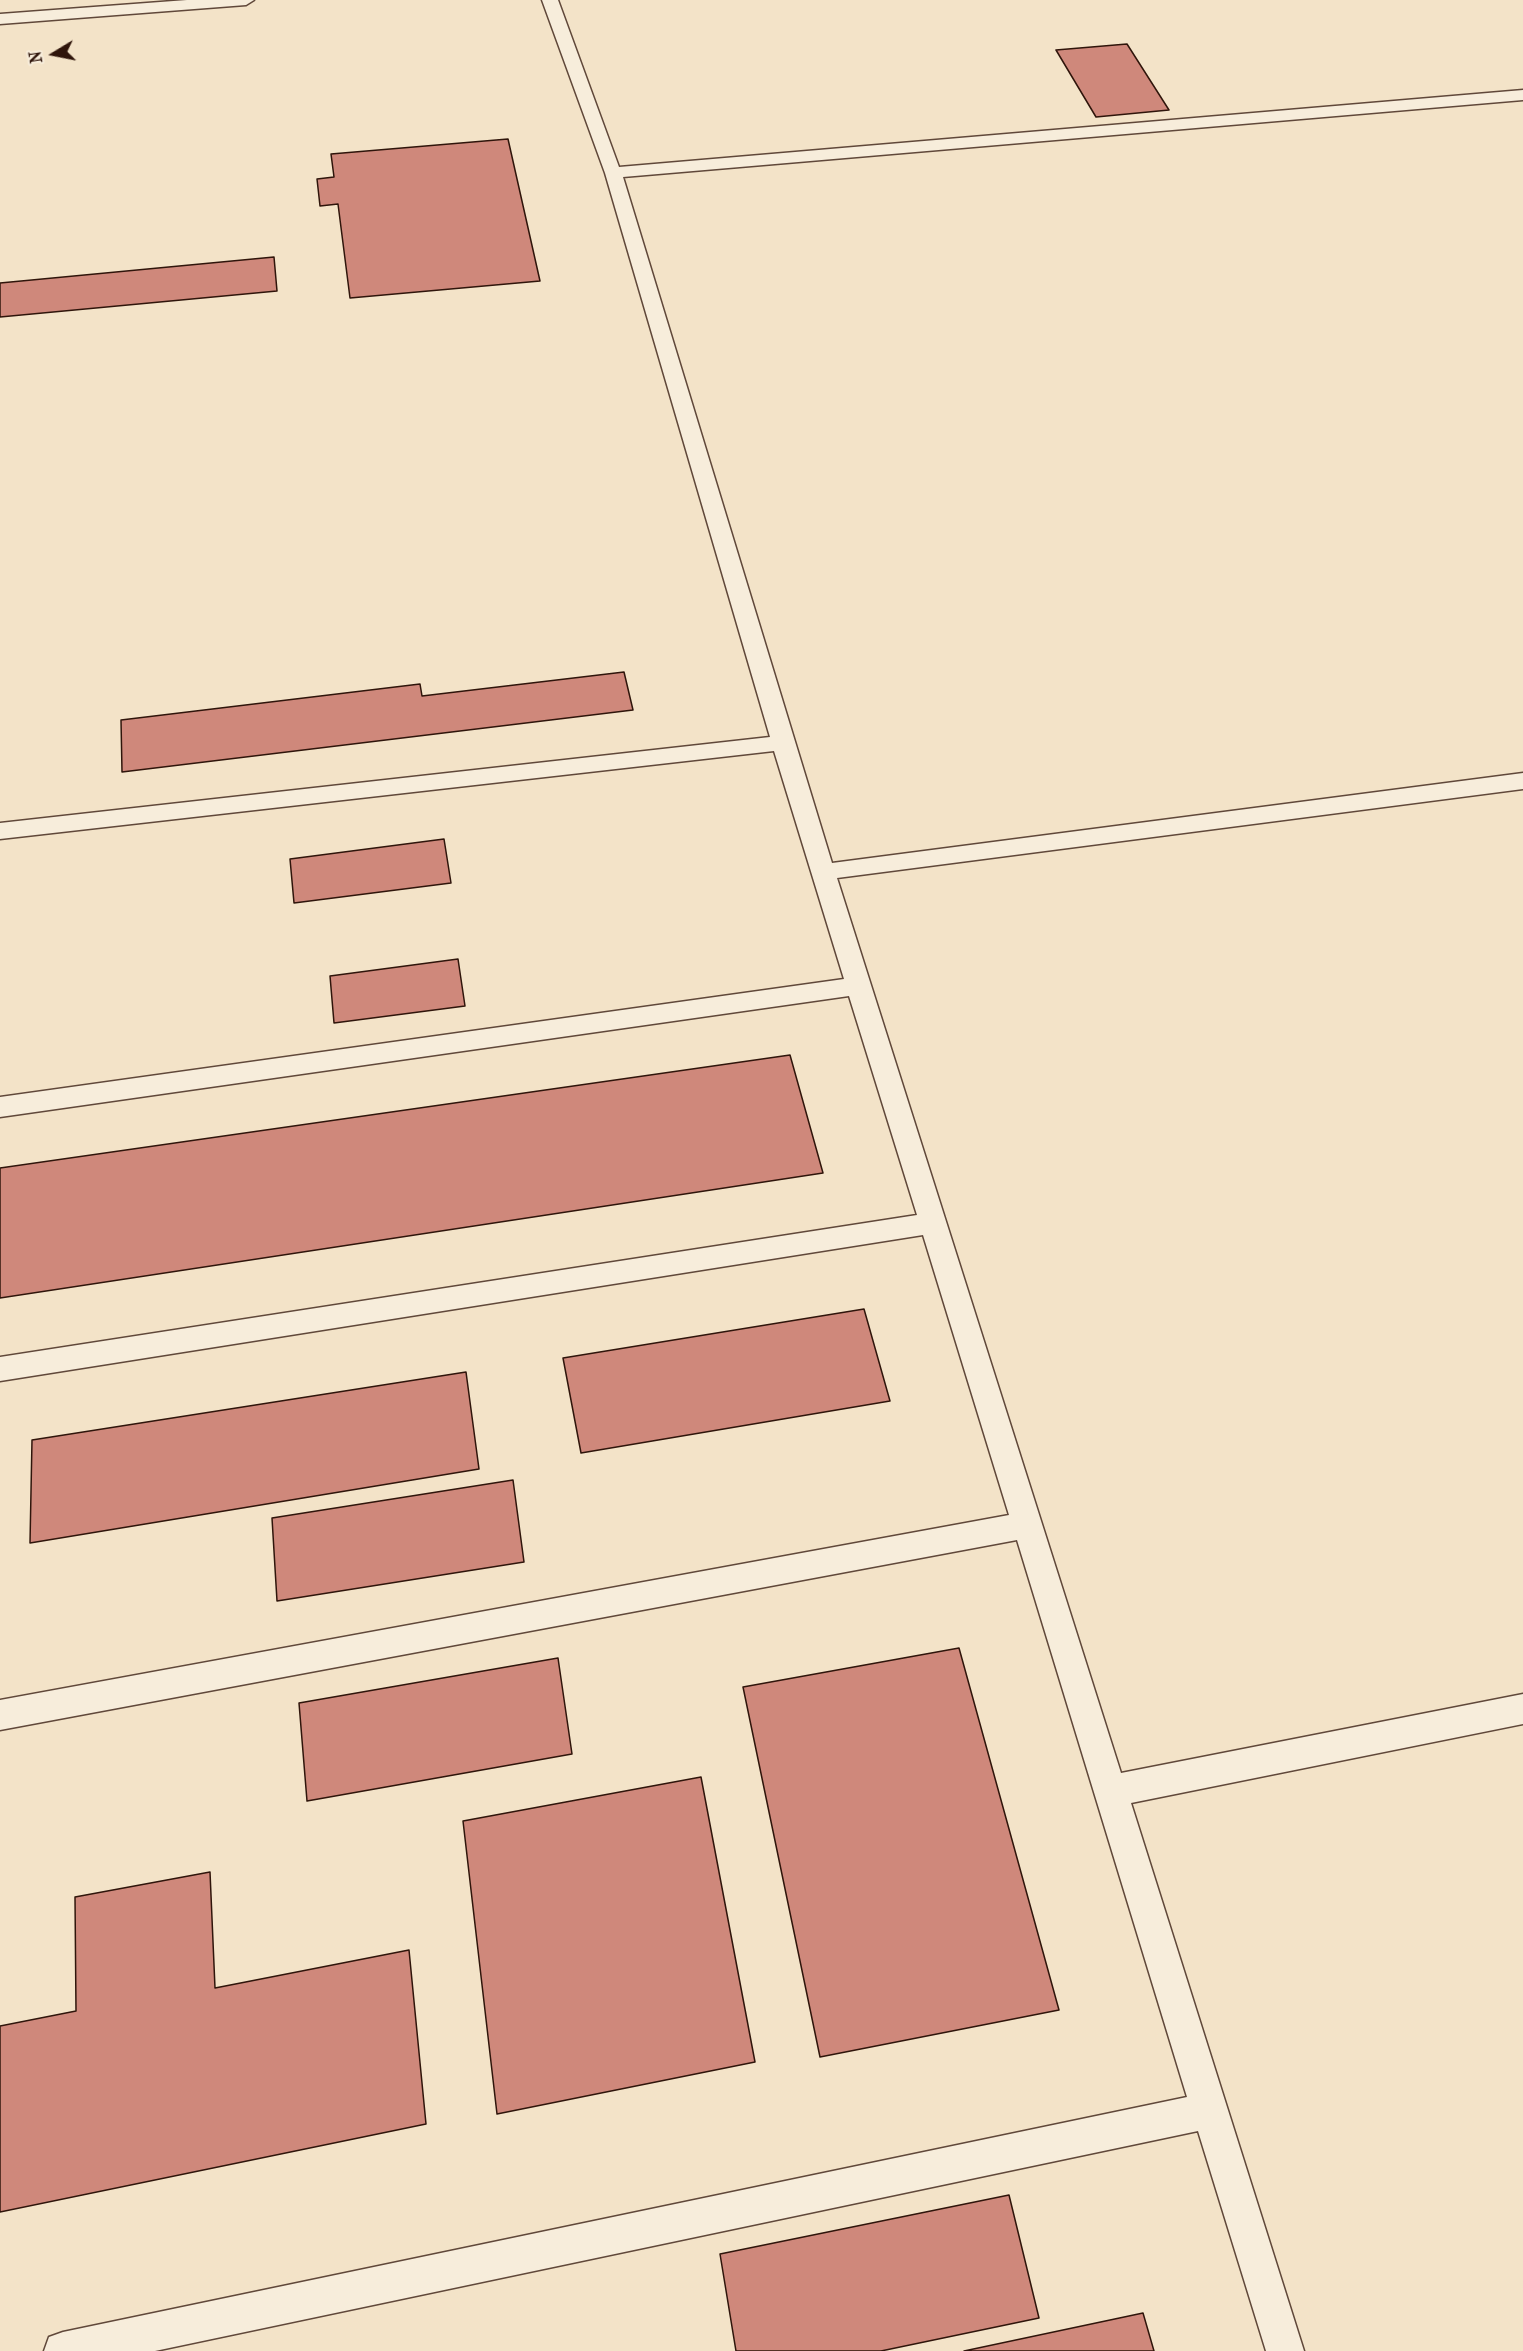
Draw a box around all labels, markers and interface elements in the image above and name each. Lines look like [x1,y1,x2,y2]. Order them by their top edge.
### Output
north arrow [24,24,84,84]
text: N [25,50,46,65]

